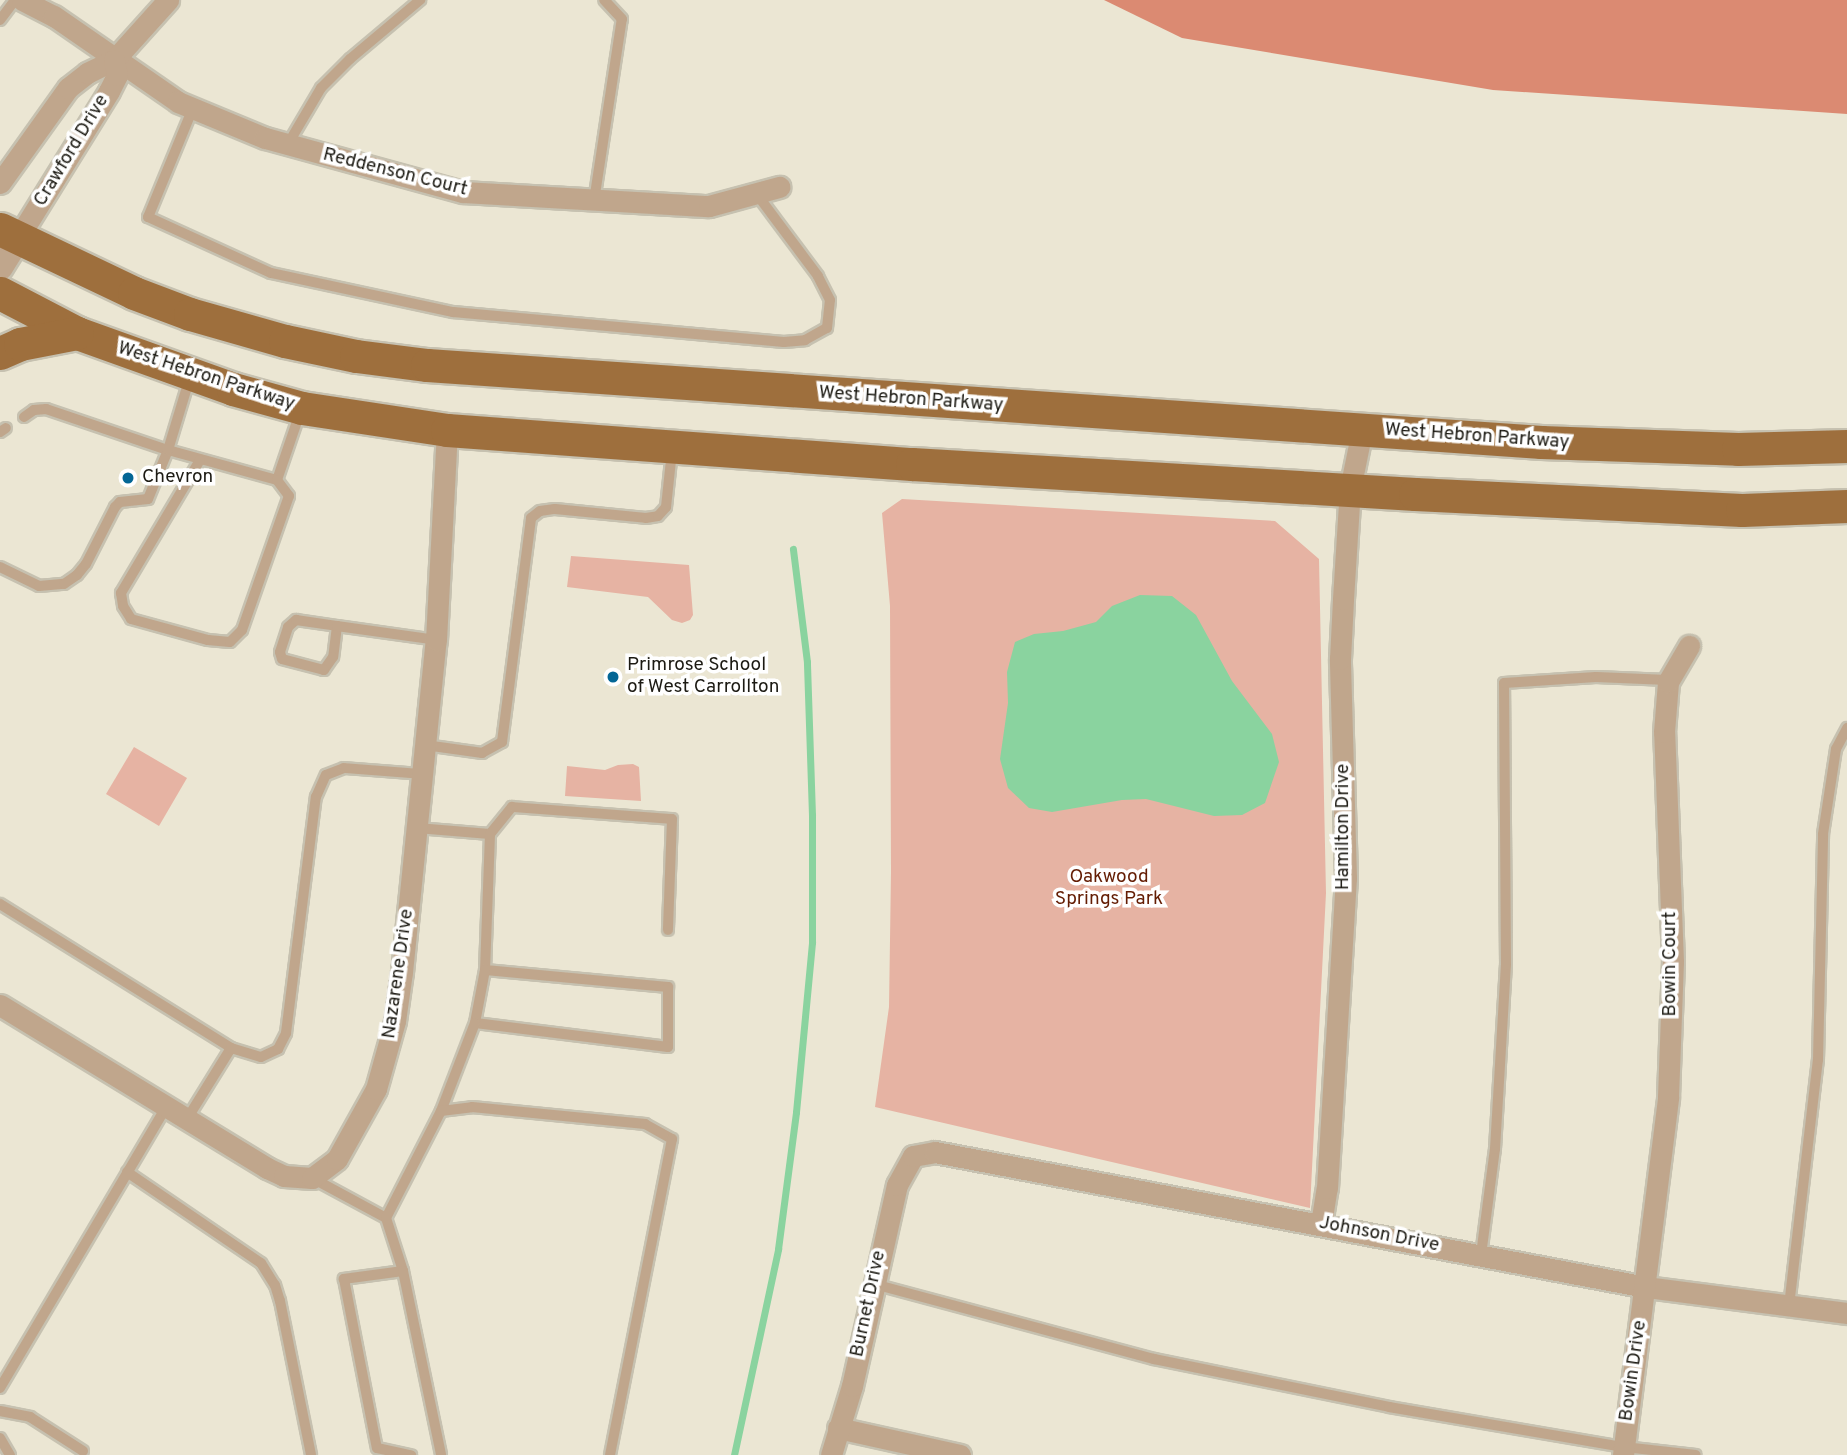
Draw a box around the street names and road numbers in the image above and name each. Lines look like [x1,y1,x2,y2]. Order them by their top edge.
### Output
street label: Crawford Drive [30,91,114,211]
street label: Reddenson Court [320,144,470,202]
street label: West Hebron Parkway [114,338,298,416]
street label: West Hebron Parkway [818,382,1004,418]
street label: West Hebron Parkway [1384,419,1570,455]
street label: Hamilton Drive [1333,764,1355,890]
street label: Nazarene Drive [379,908,419,1040]
street label: Bowin Court [1660,911,1682,1017]
street label: Johnson Drive [1317,1212,1441,1258]
street label: Burnet Drive [847,1249,891,1359]
street label: Bowin Drive [1616,1319,1652,1423]

